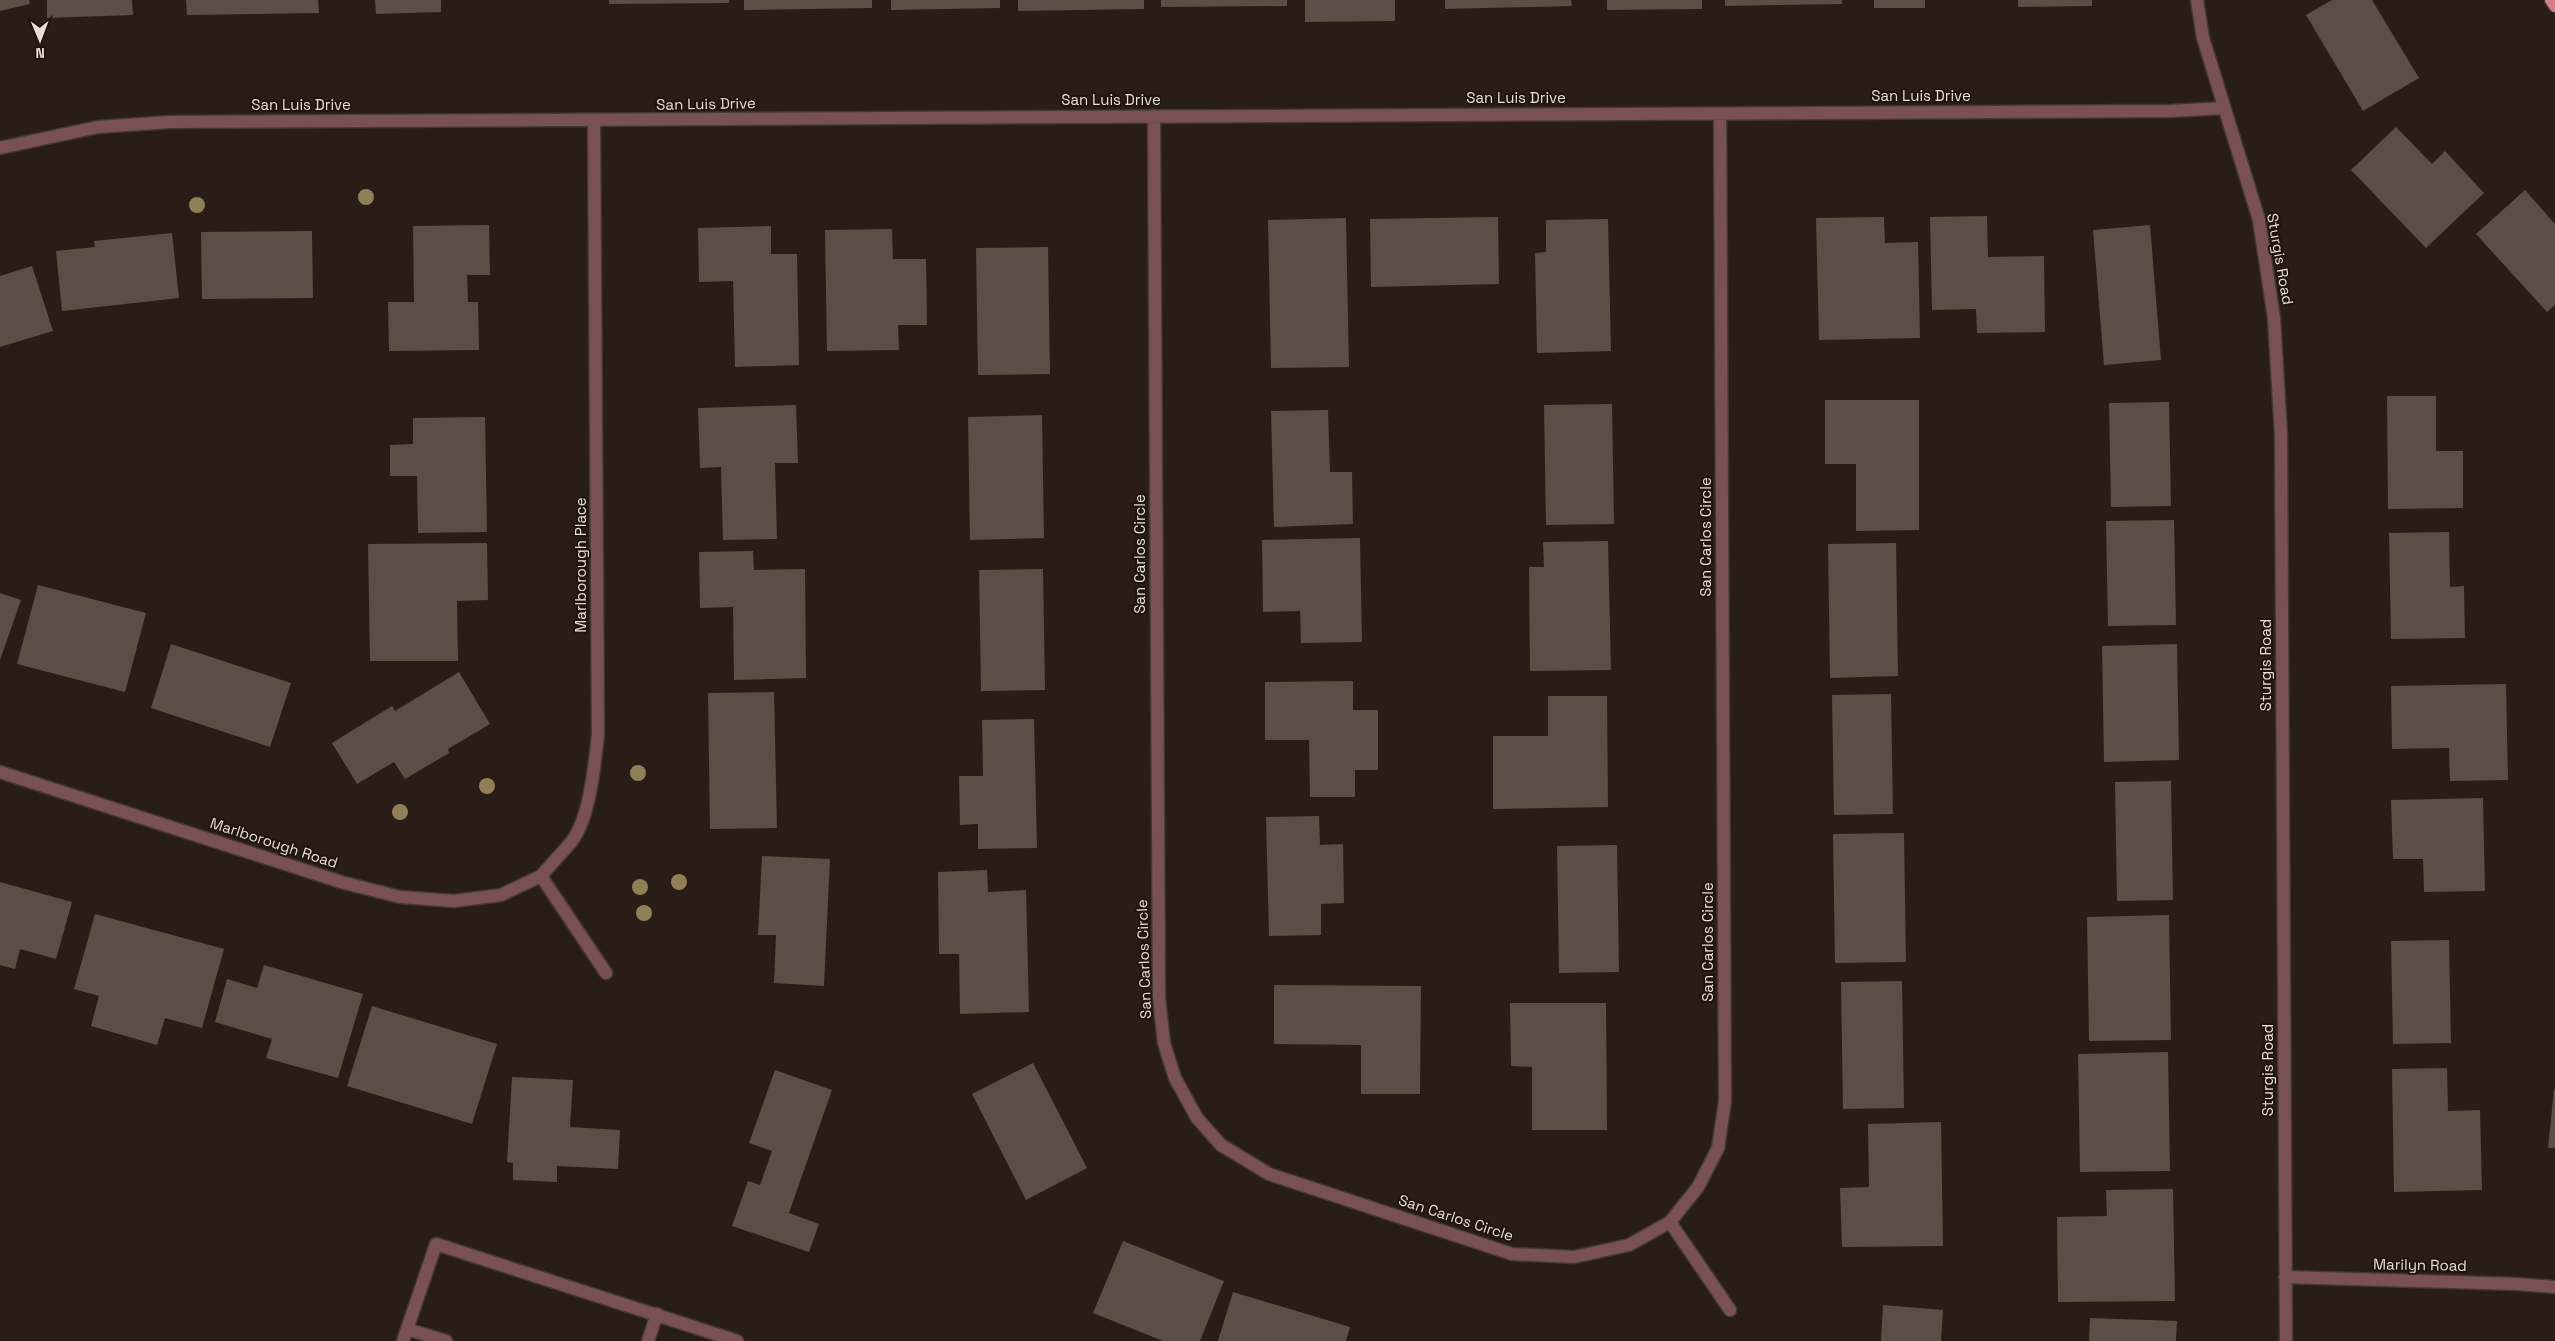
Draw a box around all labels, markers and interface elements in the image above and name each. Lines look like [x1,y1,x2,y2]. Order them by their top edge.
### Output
north arrow [15,15,65,65]
text: N [35,44,45,62]
street label: San Luis Drive [1871,86,1971,105]
street label: San Luis Drive [1466,88,1566,107]
street label: San Luis Drive [1061,90,1161,109]
street label: San Luis Drive [656,93,756,114]
street label: San Luis Drive [251,95,351,114]
street label: Sturgis Road [2263,212,2298,306]
street label: San Carlos Circle [1696,477,1715,597]
street label: San Carlos Circle [1130,494,1149,614]
street label: Marlborough Place [571,497,590,633]
street label: Sturgis Road [2256,619,2275,711]
street label: Marlborough Road [208,813,340,872]
street label: San Carlos Circle [1698,882,1717,1002]
street label: San Carlos Circle [1132,899,1155,1019]
street label: Sturgis Road [2258,1024,2277,1116]
street label: San Carlos Circle [1396,1190,1516,1245]
street label: Marilyn Road [2373,1254,2467,1275]

